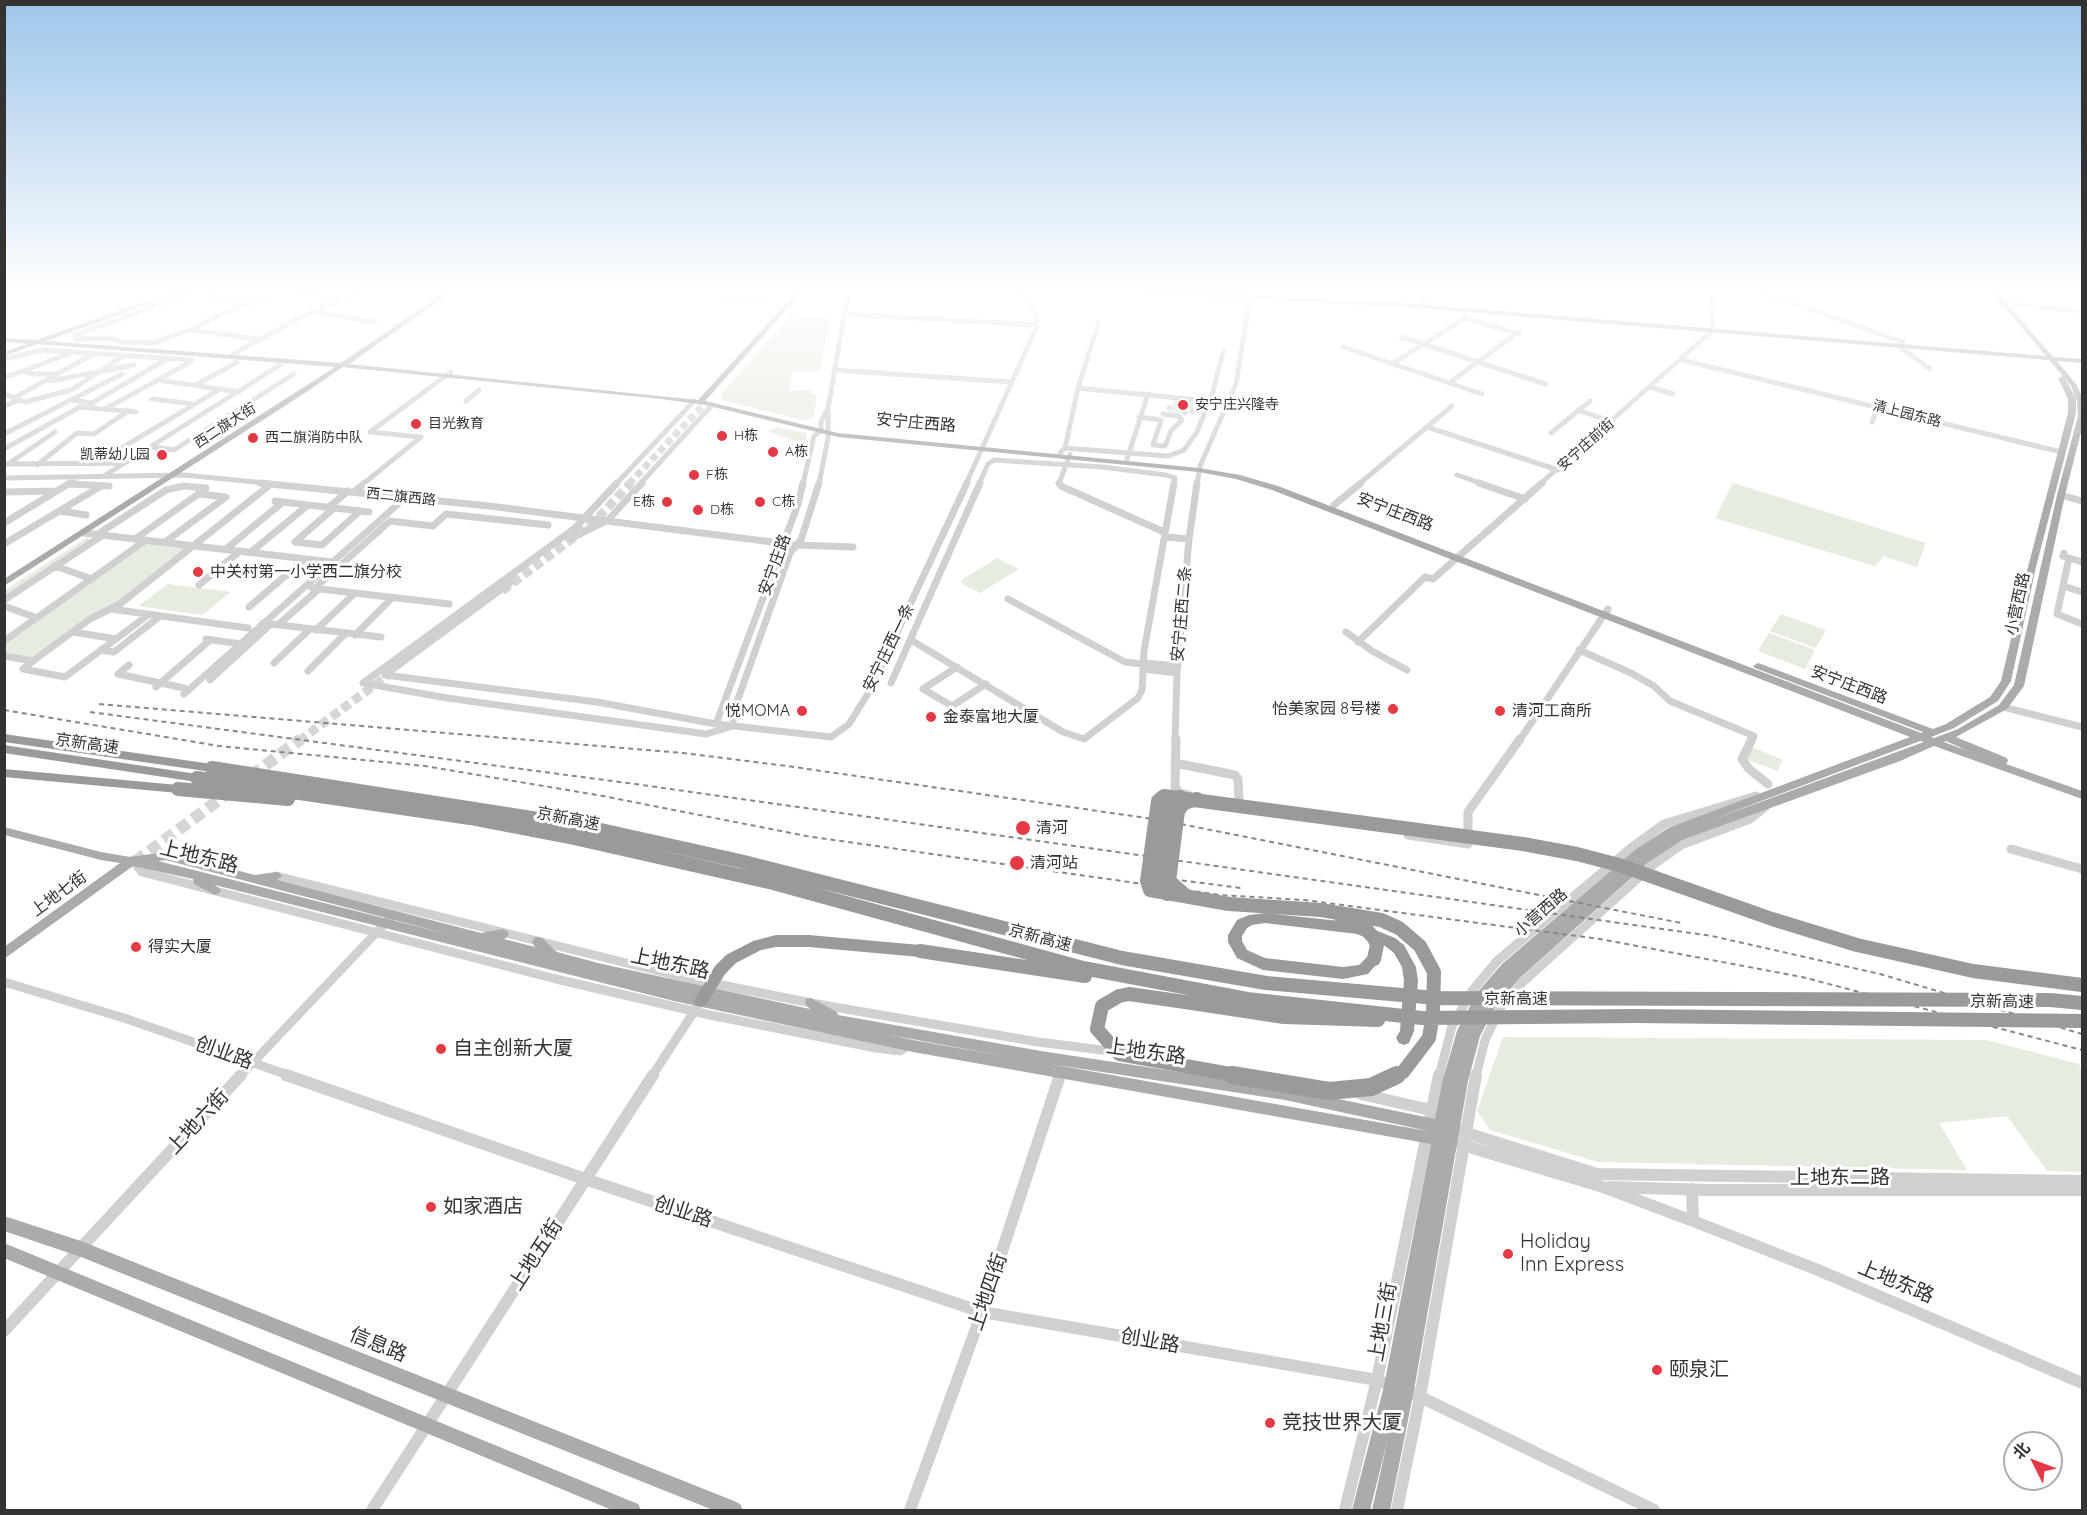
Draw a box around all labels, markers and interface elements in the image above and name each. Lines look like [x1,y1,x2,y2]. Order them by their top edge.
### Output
place label: 安宁庄兴隆寺 [1195,397,1279,413]
street label: 清上园东路 [1871,397,1943,431]
marker: 安宁庄兴隆寺 [1176,398,1190,412]
street label: 西二旗大街 [191,400,259,452]
street label: 安宁庄西路 [875,410,957,436]
street label: 安宁庄前街 [1554,415,1618,475]
place label: 目光教育 [428,416,484,432]
marker: 目光教育 [409,417,423,431]
place label: H栋 [734,428,758,444]
marker: H栋 [715,429,729,443]
place label: 西二旗消防中队 [265,430,363,446]
marker: 西二旗消防中队 [246,431,260,445]
place label: A栋 [785,444,808,460]
marker: A栋 [766,445,780,459]
place label: 凯蒂幼儿园 [80,447,150,463]
marker: 凯蒂幼儿园 [155,448,169,462]
place label: F栋 [706,467,728,483]
marker: F栋 [687,468,701,482]
street label: 西二旗西路 [365,485,437,509]
street label: 安宁庄西路 [1354,489,1436,535]
place label: E栋 [633,494,655,510]
place label: C栋 [772,494,795,510]
marker: E栋 [660,495,674,509]
marker: C栋 [753,495,767,509]
place label: D栋 [710,502,734,518]
marker: D栋 [691,503,705,517]
street label: 安宁庄路 [755,532,795,598]
place label: 中关村第一小学西二旗分校 [210,562,402,582]
marker: 中关村第一小学西二旗分校 [191,565,205,579]
street label: 安宁庄西二条 [1168,565,1196,663]
street label: 小营西路 [2002,571,2034,637]
street label: 安宁庄西一条 [859,601,919,695]
street label: 安宁庄西路 [1808,662,1890,708]
place label: 怡美家园 8号楼 [1272,699,1381,719]
place label: 悦MOMA [725,701,790,721]
place label: 清河工商所 [1512,701,1592,721]
marker: 怡美家园 8号楼 [1386,702,1400,716]
marker: 悦MOMA [795,704,809,718]
marker: 清河工商所 [1493,704,1507,718]
place label: 金泰富地大厦 [943,707,1039,727]
marker: 金泰富地大厦 [924,710,938,724]
street label: 京新高速 [54,730,120,758]
street label: 京新高速 [535,803,601,835]
place label: 清河 [1036,818,1068,838]
marker: 清河 [1014,819,1032,837]
street label: 上地东路 [157,836,241,878]
place label: 清河站 [1030,853,1078,873]
marker: 清河站 [1008,854,1026,872]
street label: 上地七街 [27,867,91,921]
street label: 小营西路 [1511,885,1571,941]
street label: 京新高速 [1007,920,1073,956]
place label: 得实大厦 [148,937,212,957]
marker: 得实大厦 [129,940,143,954]
street label: 上地东路 [628,944,712,984]
street label: 京新高速 [1484,989,1548,1009]
street label: 京新高速 [1970,992,2034,1012]
street label: 创业路 [192,1031,256,1075]
street label: 上地东路 [1105,1035,1187,1069]
place label: 自主创新大厦 [453,1037,573,1061]
marker: 自主创新大厦 [434,1042,448,1056]
street label: 上地六街 [162,1085,234,1159]
street label: 上地东二路 [1790,1166,1890,1190]
street label: 创业路 [651,1191,715,1233]
place label: 如家酒店 [443,1195,523,1219]
marker: 如家酒店 [424,1200,438,1214]
street label: 上地五街 [504,1215,568,1295]
place label: Holiday Inn Express [1520,1230,1624,1277]
marker: Holiday Inn Express [1501,1247,1515,1261]
street label: 上地四街 [964,1250,1012,1334]
street label: 上地东路 [1854,1255,1938,1309]
street label: 上地三街 [1364,1281,1402,1363]
street label: 信息路 [346,1323,410,1367]
street label: 创业路 [1118,1324,1182,1358]
place label: 颐泉汇 [1669,1358,1729,1382]
marker: 颐泉汇 [1650,1363,1664,1377]
place label: 竞技世界大厦 [1282,1411,1402,1435]
marker: 竞技世界大厦 [1263,1416,1277,1430]
north arrow [2003,1431,2063,1491]
text: 北 [2008,1438,2034,1463]

